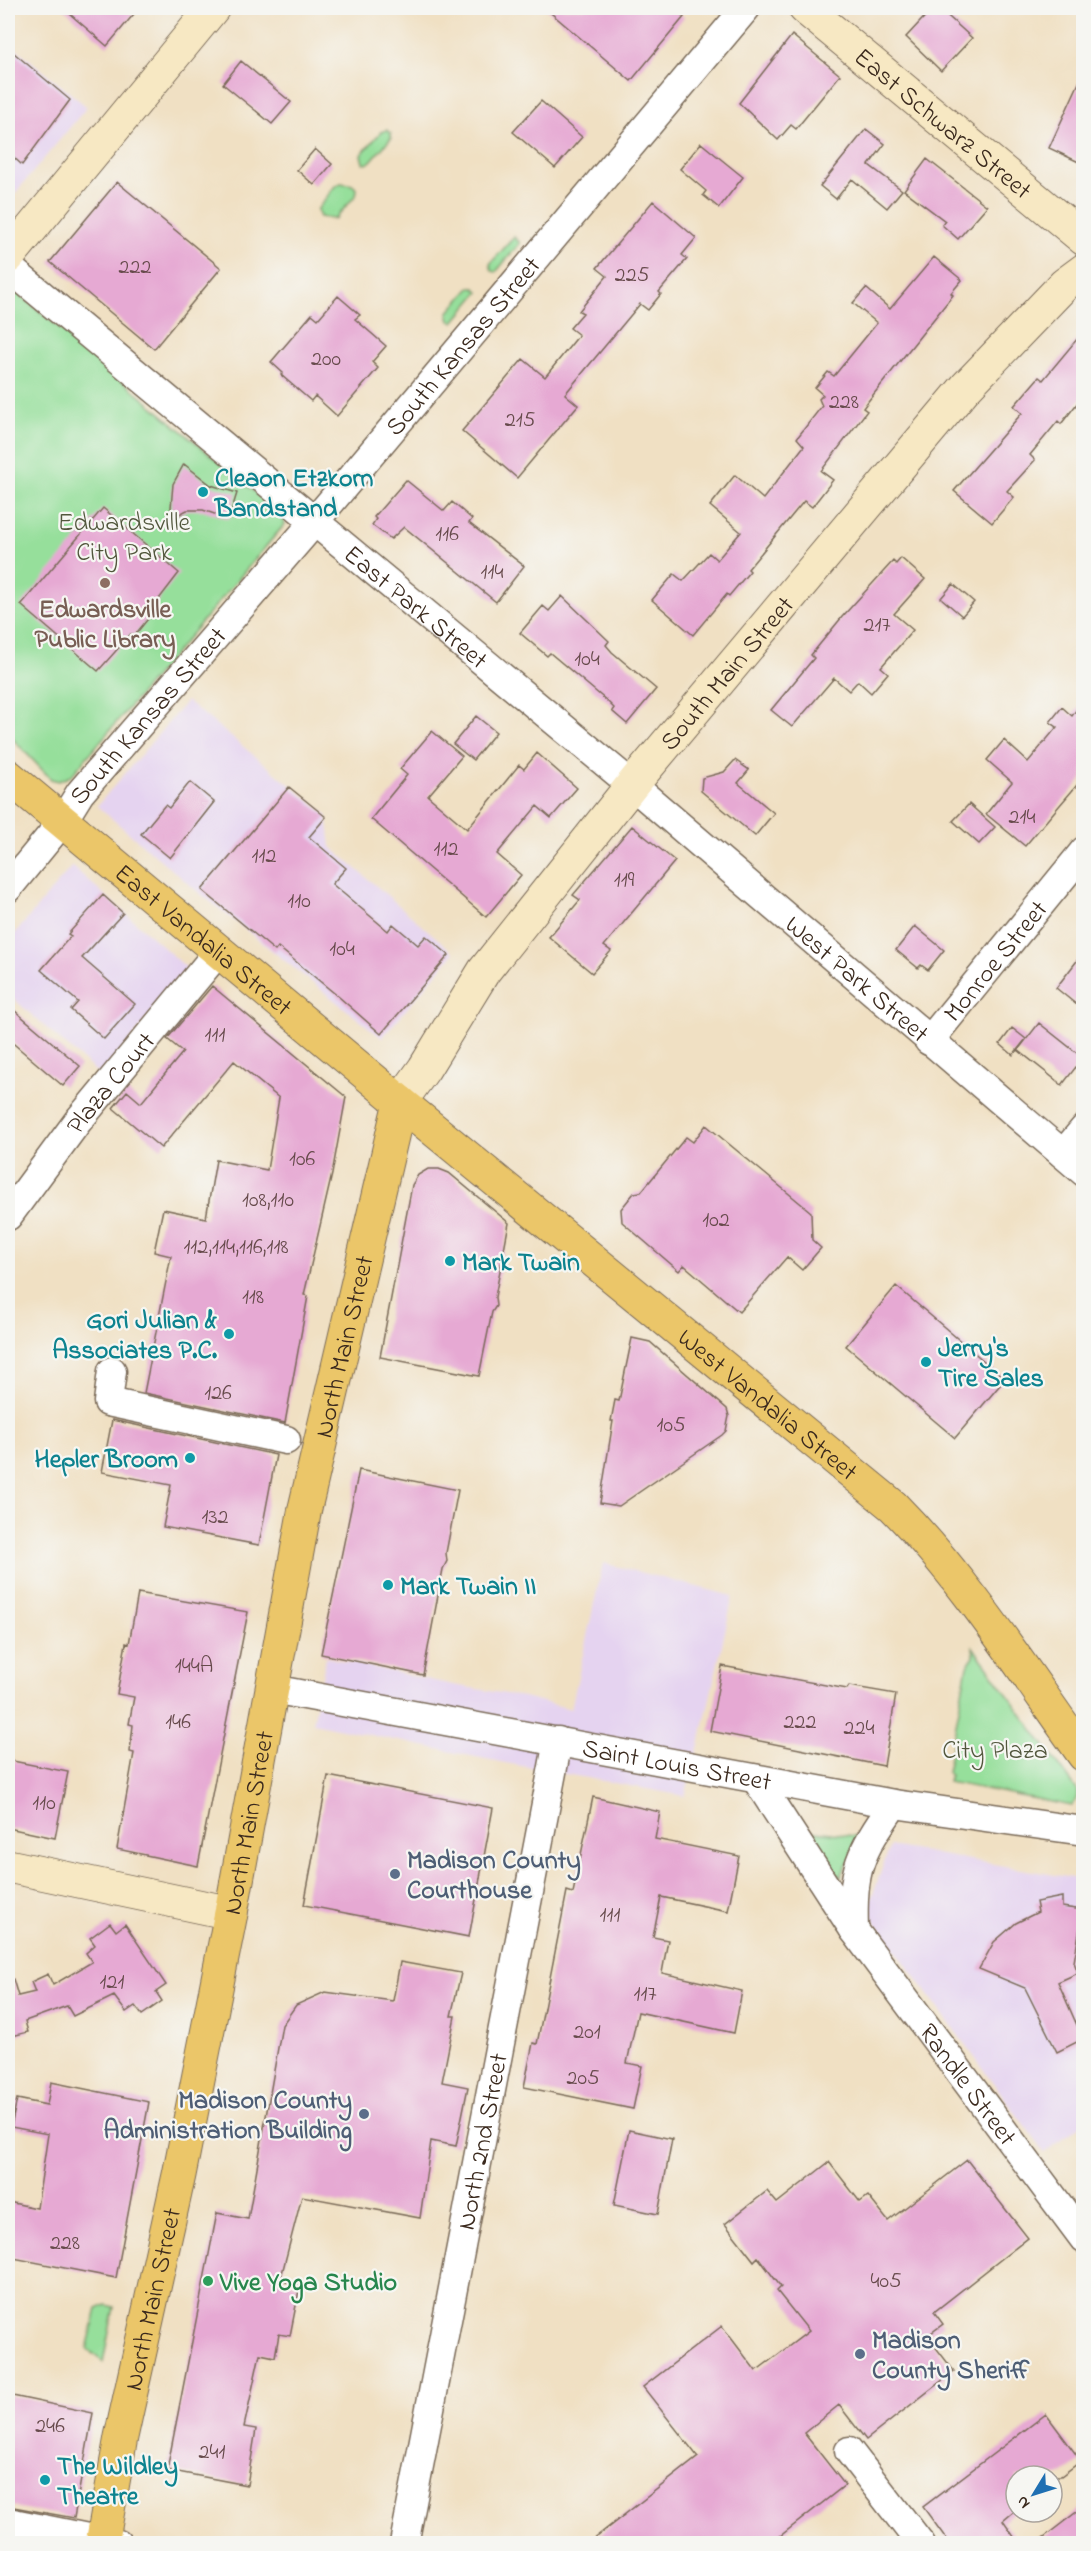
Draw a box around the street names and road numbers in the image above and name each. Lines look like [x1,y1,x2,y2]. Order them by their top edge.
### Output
street label: East Schwarz Street [844,40,1039,210]
street label: South Kansas Street [378,249,552,446]
street label: East Park Street [334,537,495,680]
street label: South Main Street [652,589,805,760]
street label: South Kansas Street [61,620,237,813]
street label: East Vandalia Street [105,856,300,1027]
street label: Monroe Street [936,893,1059,1031]
street label: West Park Street [775,908,936,1053]
street label: Plaza Court [58,1025,166,1143]
street label: North Main Street [306,1252,386,1442]
street label: West Vandalia Street [668,1321,865,1492]
street label: North Main Street [215,1728,286,1918]
street label: Saint Louis Street [579,1731,774,1803]
street label: Randle Street [908,2017,1025,2155]
street label: North 2nd Street [449,2050,520,2233]
street label: North Main Street [116,2204,193,2395]

